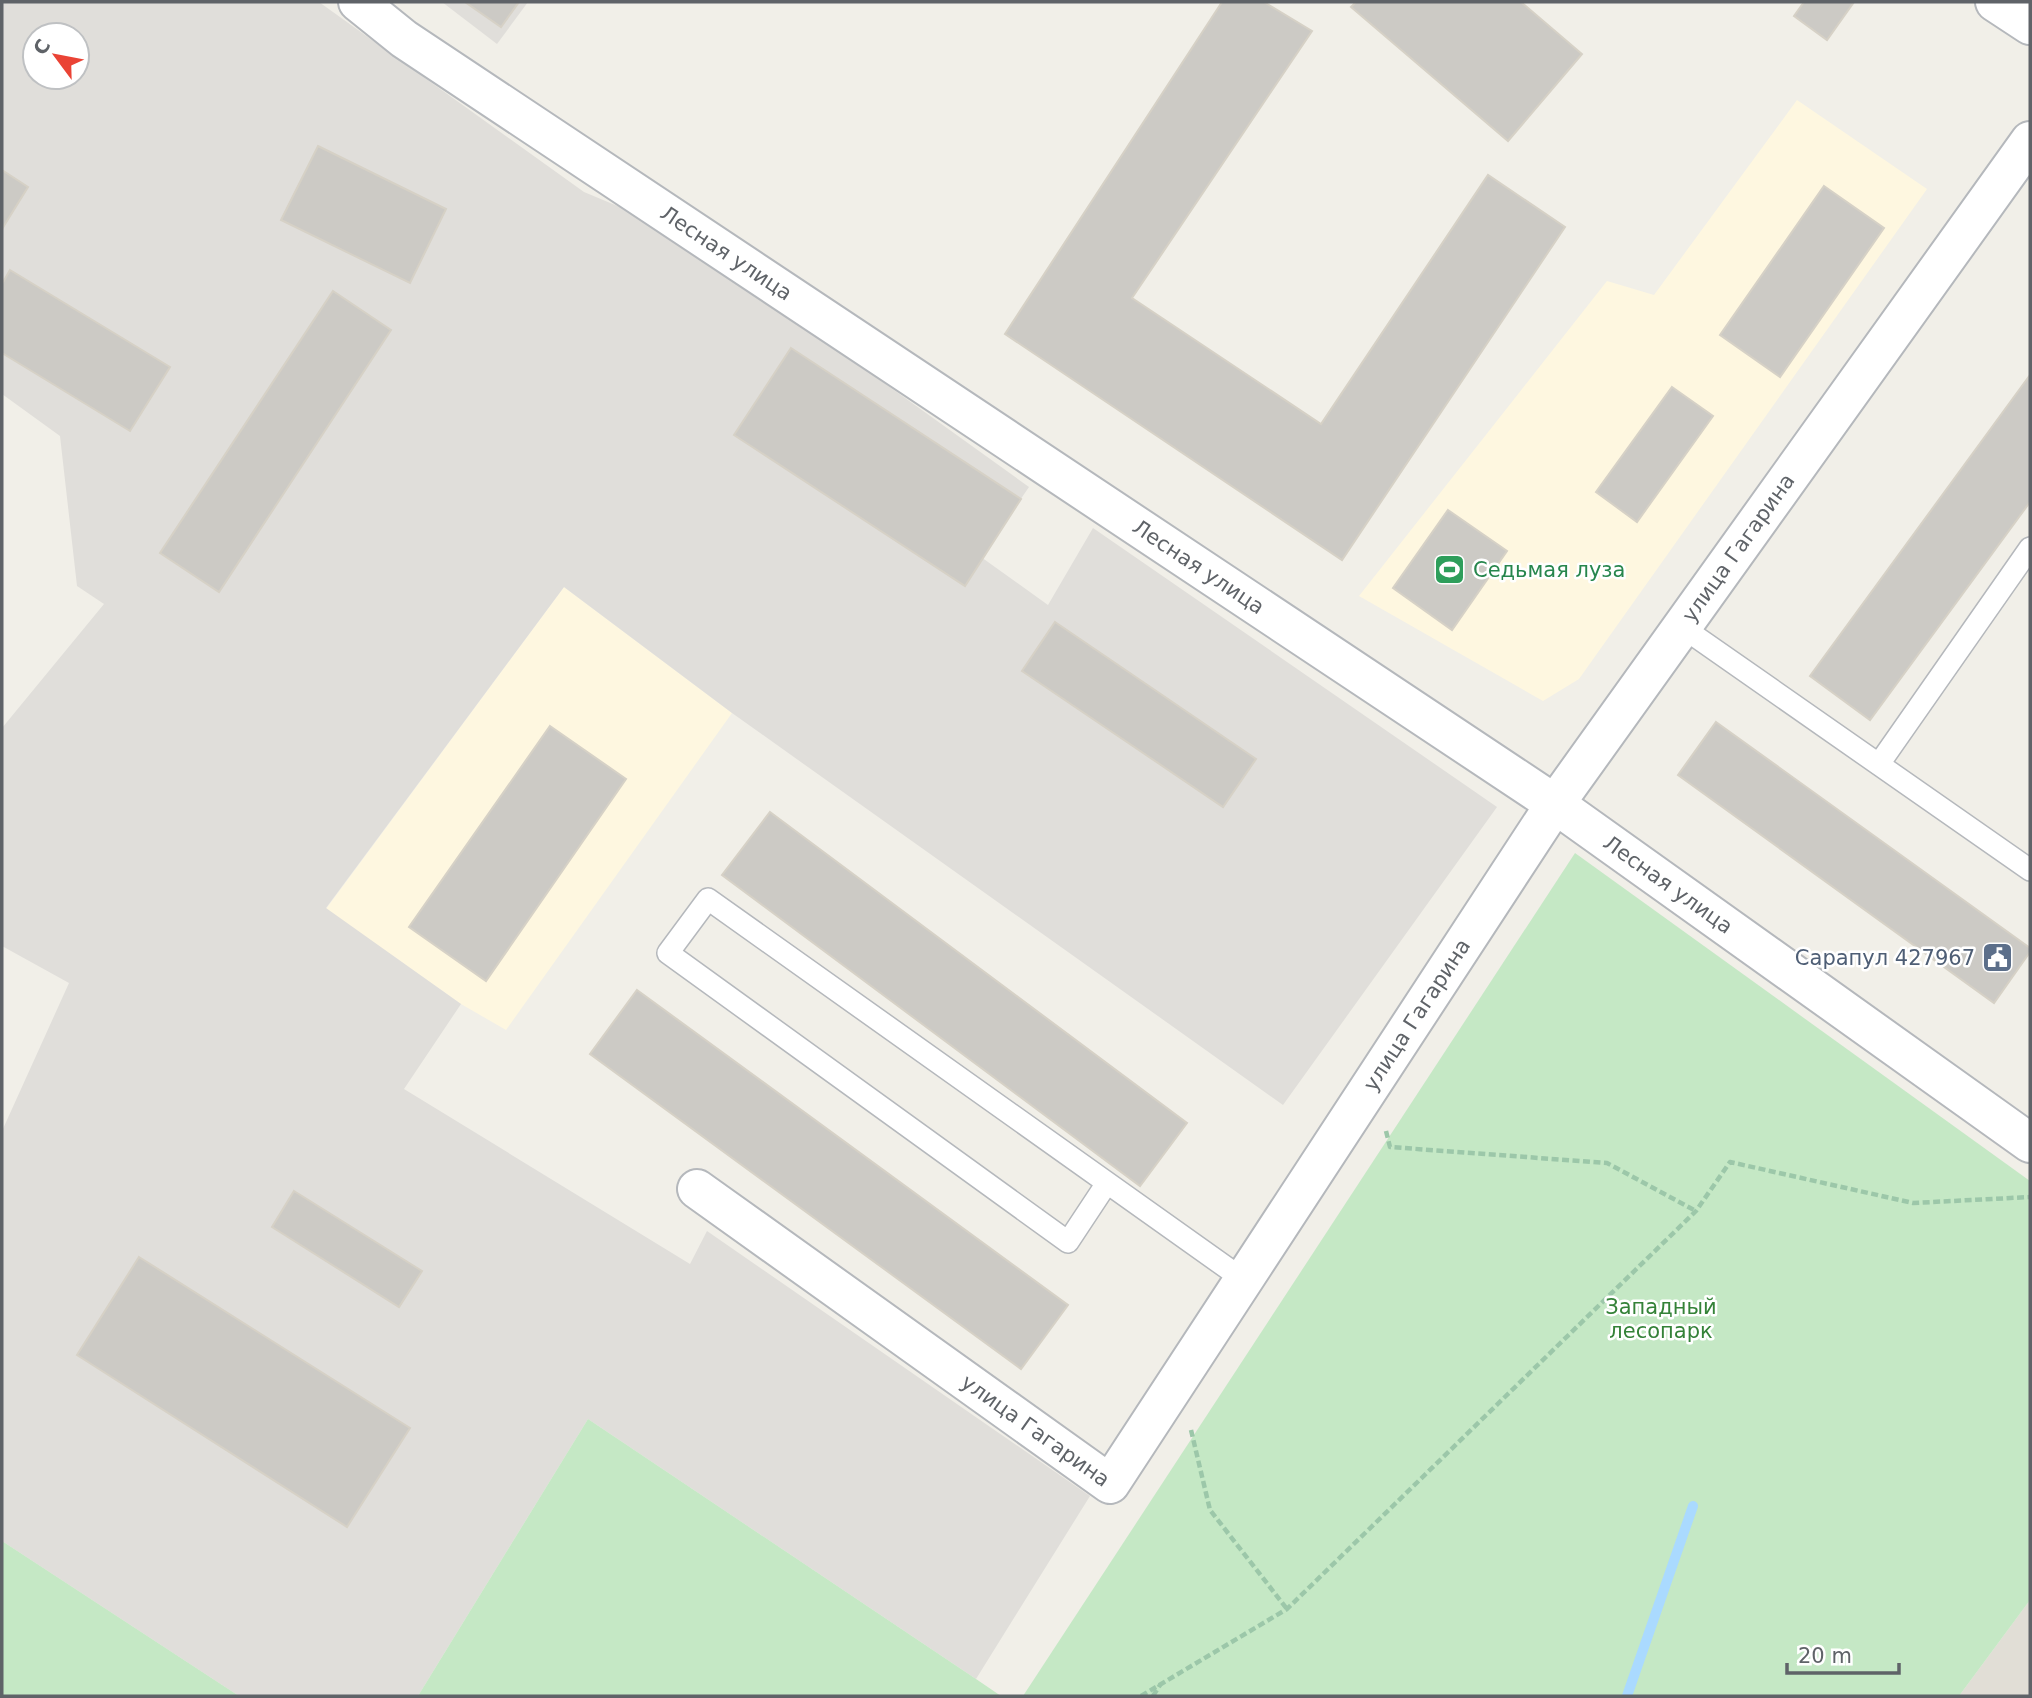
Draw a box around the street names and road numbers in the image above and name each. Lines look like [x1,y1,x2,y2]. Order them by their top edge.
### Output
street label: Лесная улица [656,201,797,306]
street label: улица Гагарина [1677,469,1800,627]
street label: Лесная улица [1128,515,1269,619]
street label: Лесная улица [1599,831,1737,939]
street label: улица Гагарина [1359,935,1475,1095]
street label: улица Гагарина [957,1370,1114,1492]

